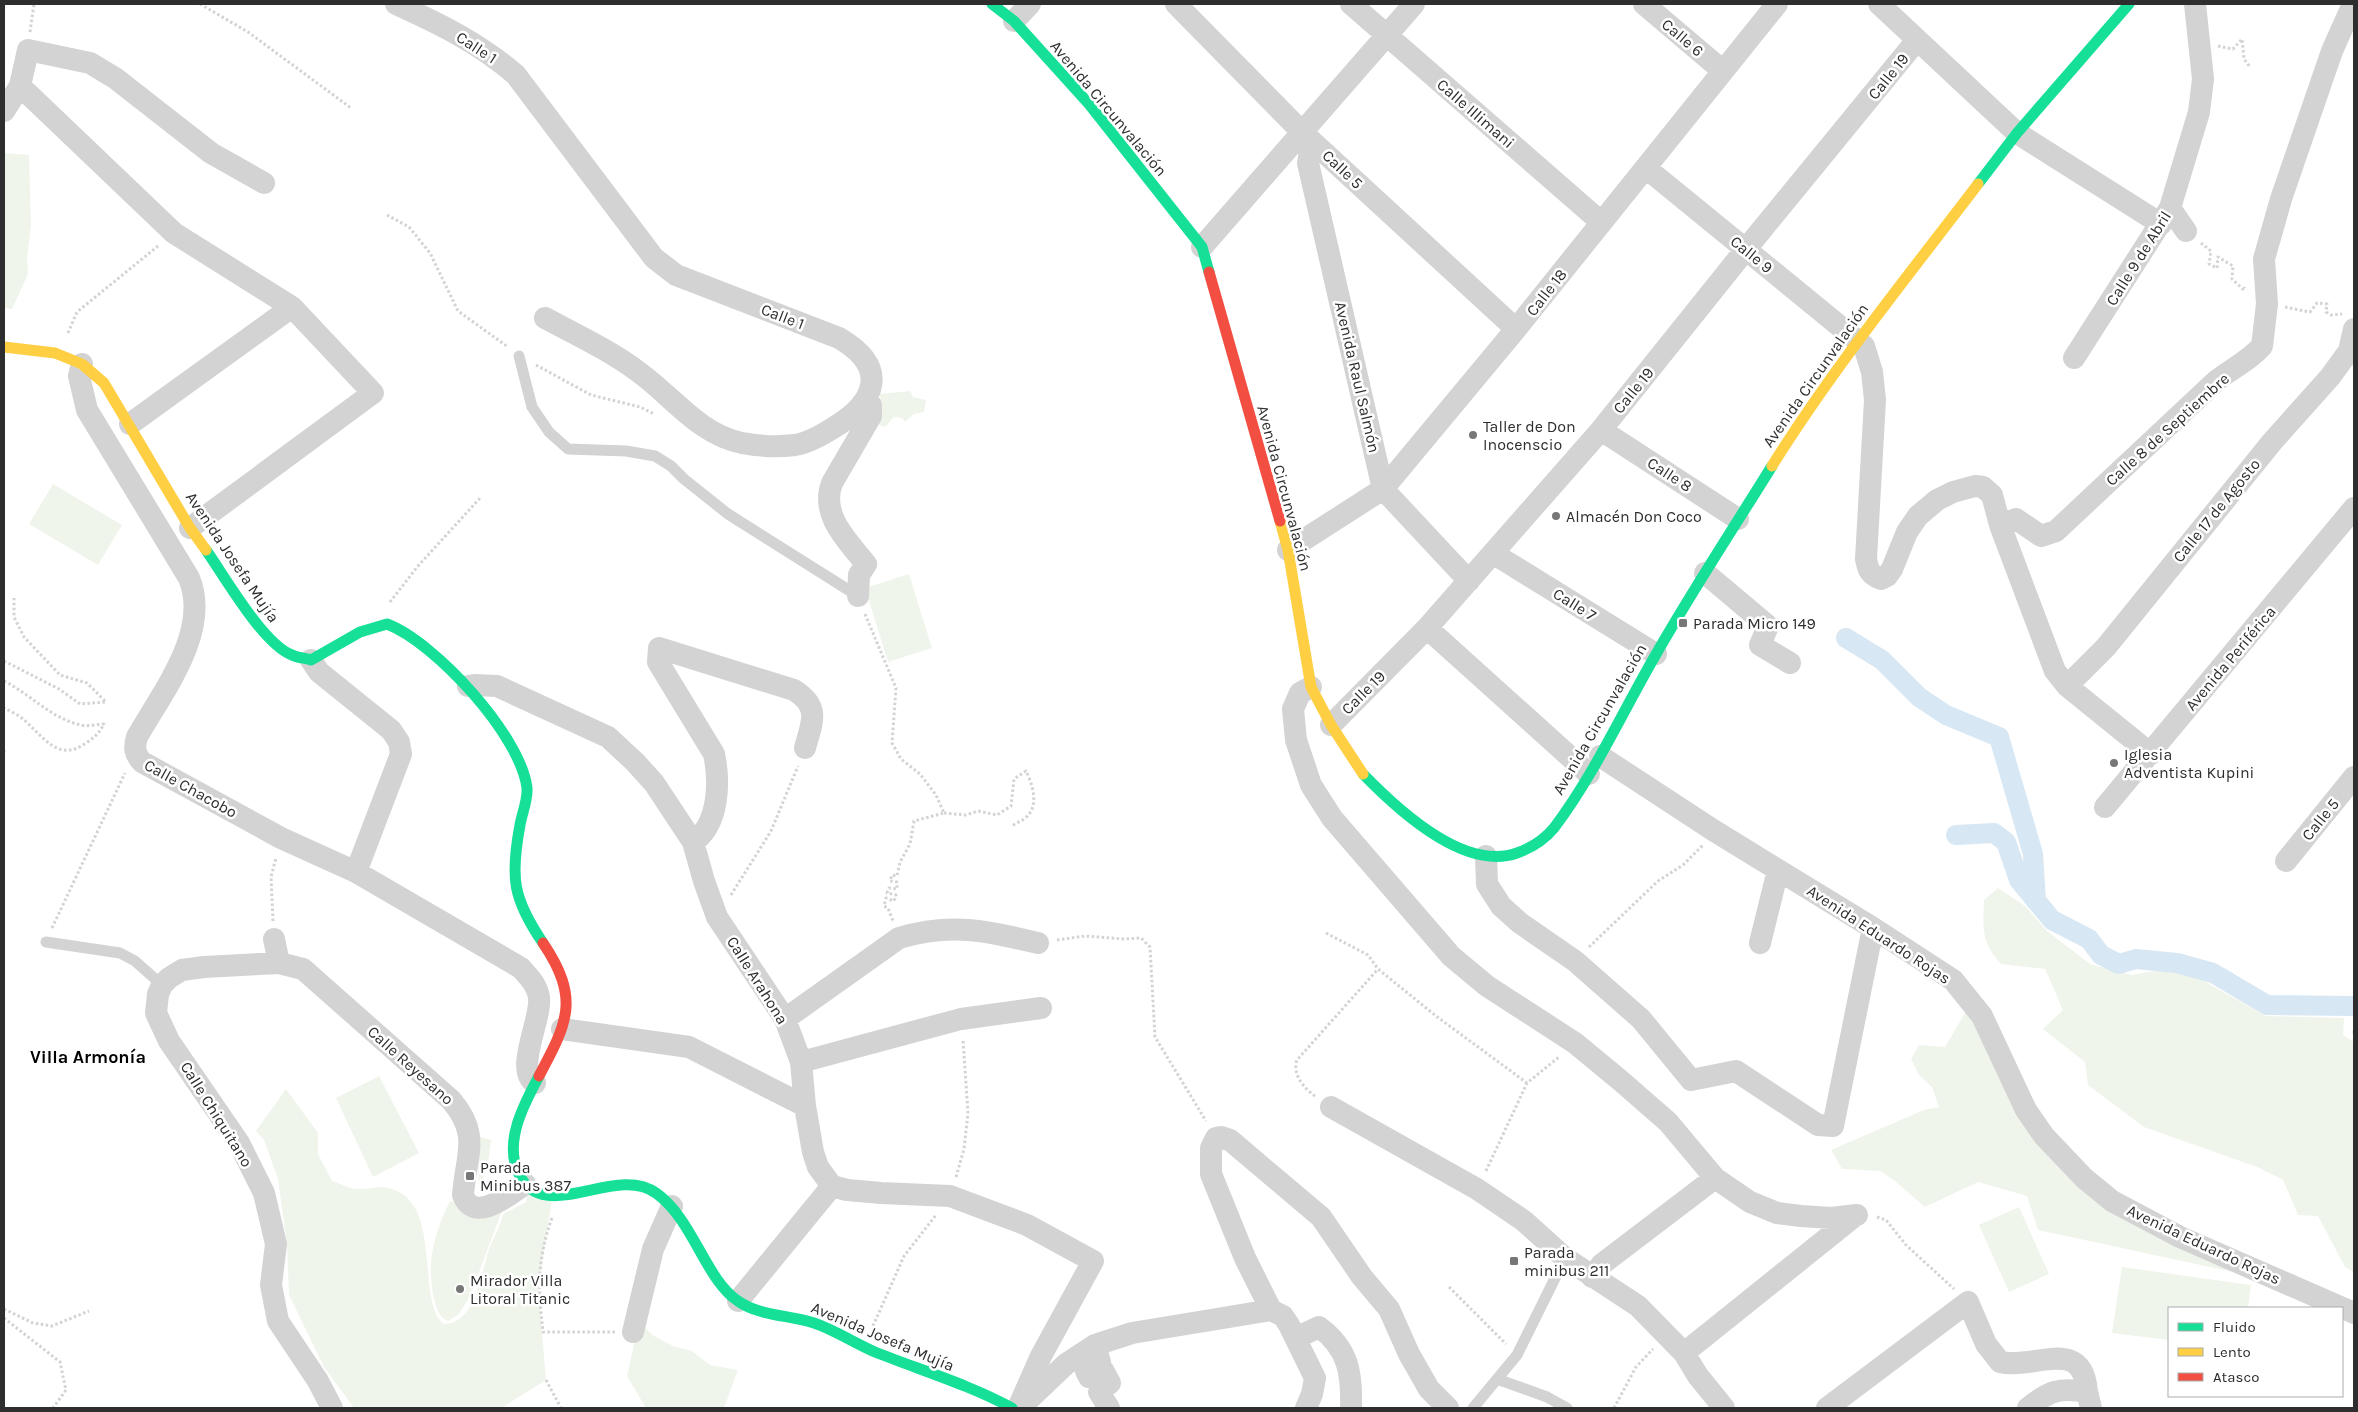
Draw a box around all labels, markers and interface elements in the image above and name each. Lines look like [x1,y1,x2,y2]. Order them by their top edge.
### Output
street label: Calle 6 [1658,14,1707,60]
street label: Calle 1 [453,27,501,68]
street label: Avenida Circunvalación [1046,37,1171,180]
street label: Calle 19 [1864,49,1913,103]
street label: Calle Illimani [1433,75,1518,152]
street label: Calle 5 [1318,146,1367,193]
street label: Calle 9 de Abril [2102,207,2175,309]
street label: Calle 9 [1727,232,1777,277]
street label: Calle 18 [1522,265,1571,320]
street label: Calle 1 [758,300,807,333]
street label: Avenida Raul Salmón [1331,300,1384,455]
street label: Avenida Circunvalación [1759,300,1872,451]
street label: Calle 19 [1609,363,1658,417]
street label: Calle 8 de Septiembre [2102,369,2233,490]
street label: Avenida Circunvalación [1253,403,1316,573]
place label: Taller de Don Inocenscio [1483,417,1576,454]
marker: Taller de Don Inocenscio [1467,429,1479,441]
street label: Calle 8 [1644,453,1696,496]
street label: Calle 17 de Agosto [2169,455,2264,566]
street label: Avenida Josefa Mujía [182,488,283,626]
place label: Almacén Don Coco [1566,507,1702,526]
marker: Almacén Don Coco [1550,510,1562,522]
street label: Calle 7 [1550,584,1600,625]
street label: Avenida Periférica [2181,602,2280,714]
place label: Parada Micro 149 [1693,614,1816,633]
marker: Parada Micro 149 [1677,617,1689,629]
street label: Avenida Circunvalación [1548,640,1650,798]
street label: Calle 19 [1337,666,1389,718]
place label: Iglesia Adventista Kupini [2124,745,2254,782]
street label: Calle Chacobo [141,755,240,822]
marker: Iglesia Adventista Kupini [2108,757,2120,769]
street label: Calle 5 [2298,794,2343,844]
street label: Avenida Eduardo Rojas [1803,881,1954,988]
street label: Calle Arahona [723,933,792,1028]
street label: Calle Reyesano [364,1022,457,1109]
district label: Villa Armonía [30,1046,146,1068]
street label: Calle Chiquitano [176,1058,257,1171]
place label: Parada Minibus 387 [480,1158,571,1195]
marker: Parada Minibus 387 [464,1170,476,1182]
street label: Avenida Eduardo Rojas [2124,1201,2284,1288]
place label: Parada minibus 211 [1524,1243,1609,1280]
marker: Parada minibus 211 [1508,1255,1520,1267]
place label: Mirador Villa Litoral Titanic [470,1271,570,1308]
marker: Mirador Villa Litoral Titanic [454,1283,466,1295]
street label: Avenida Josefa Mujía [809,1298,957,1375]
legend [2168,1307,2343,1397]
text: Fluido [2213,1318,2256,1336]
text: Lento [2213,1343,2251,1361]
text: Atasco [2213,1368,2259,1386]

